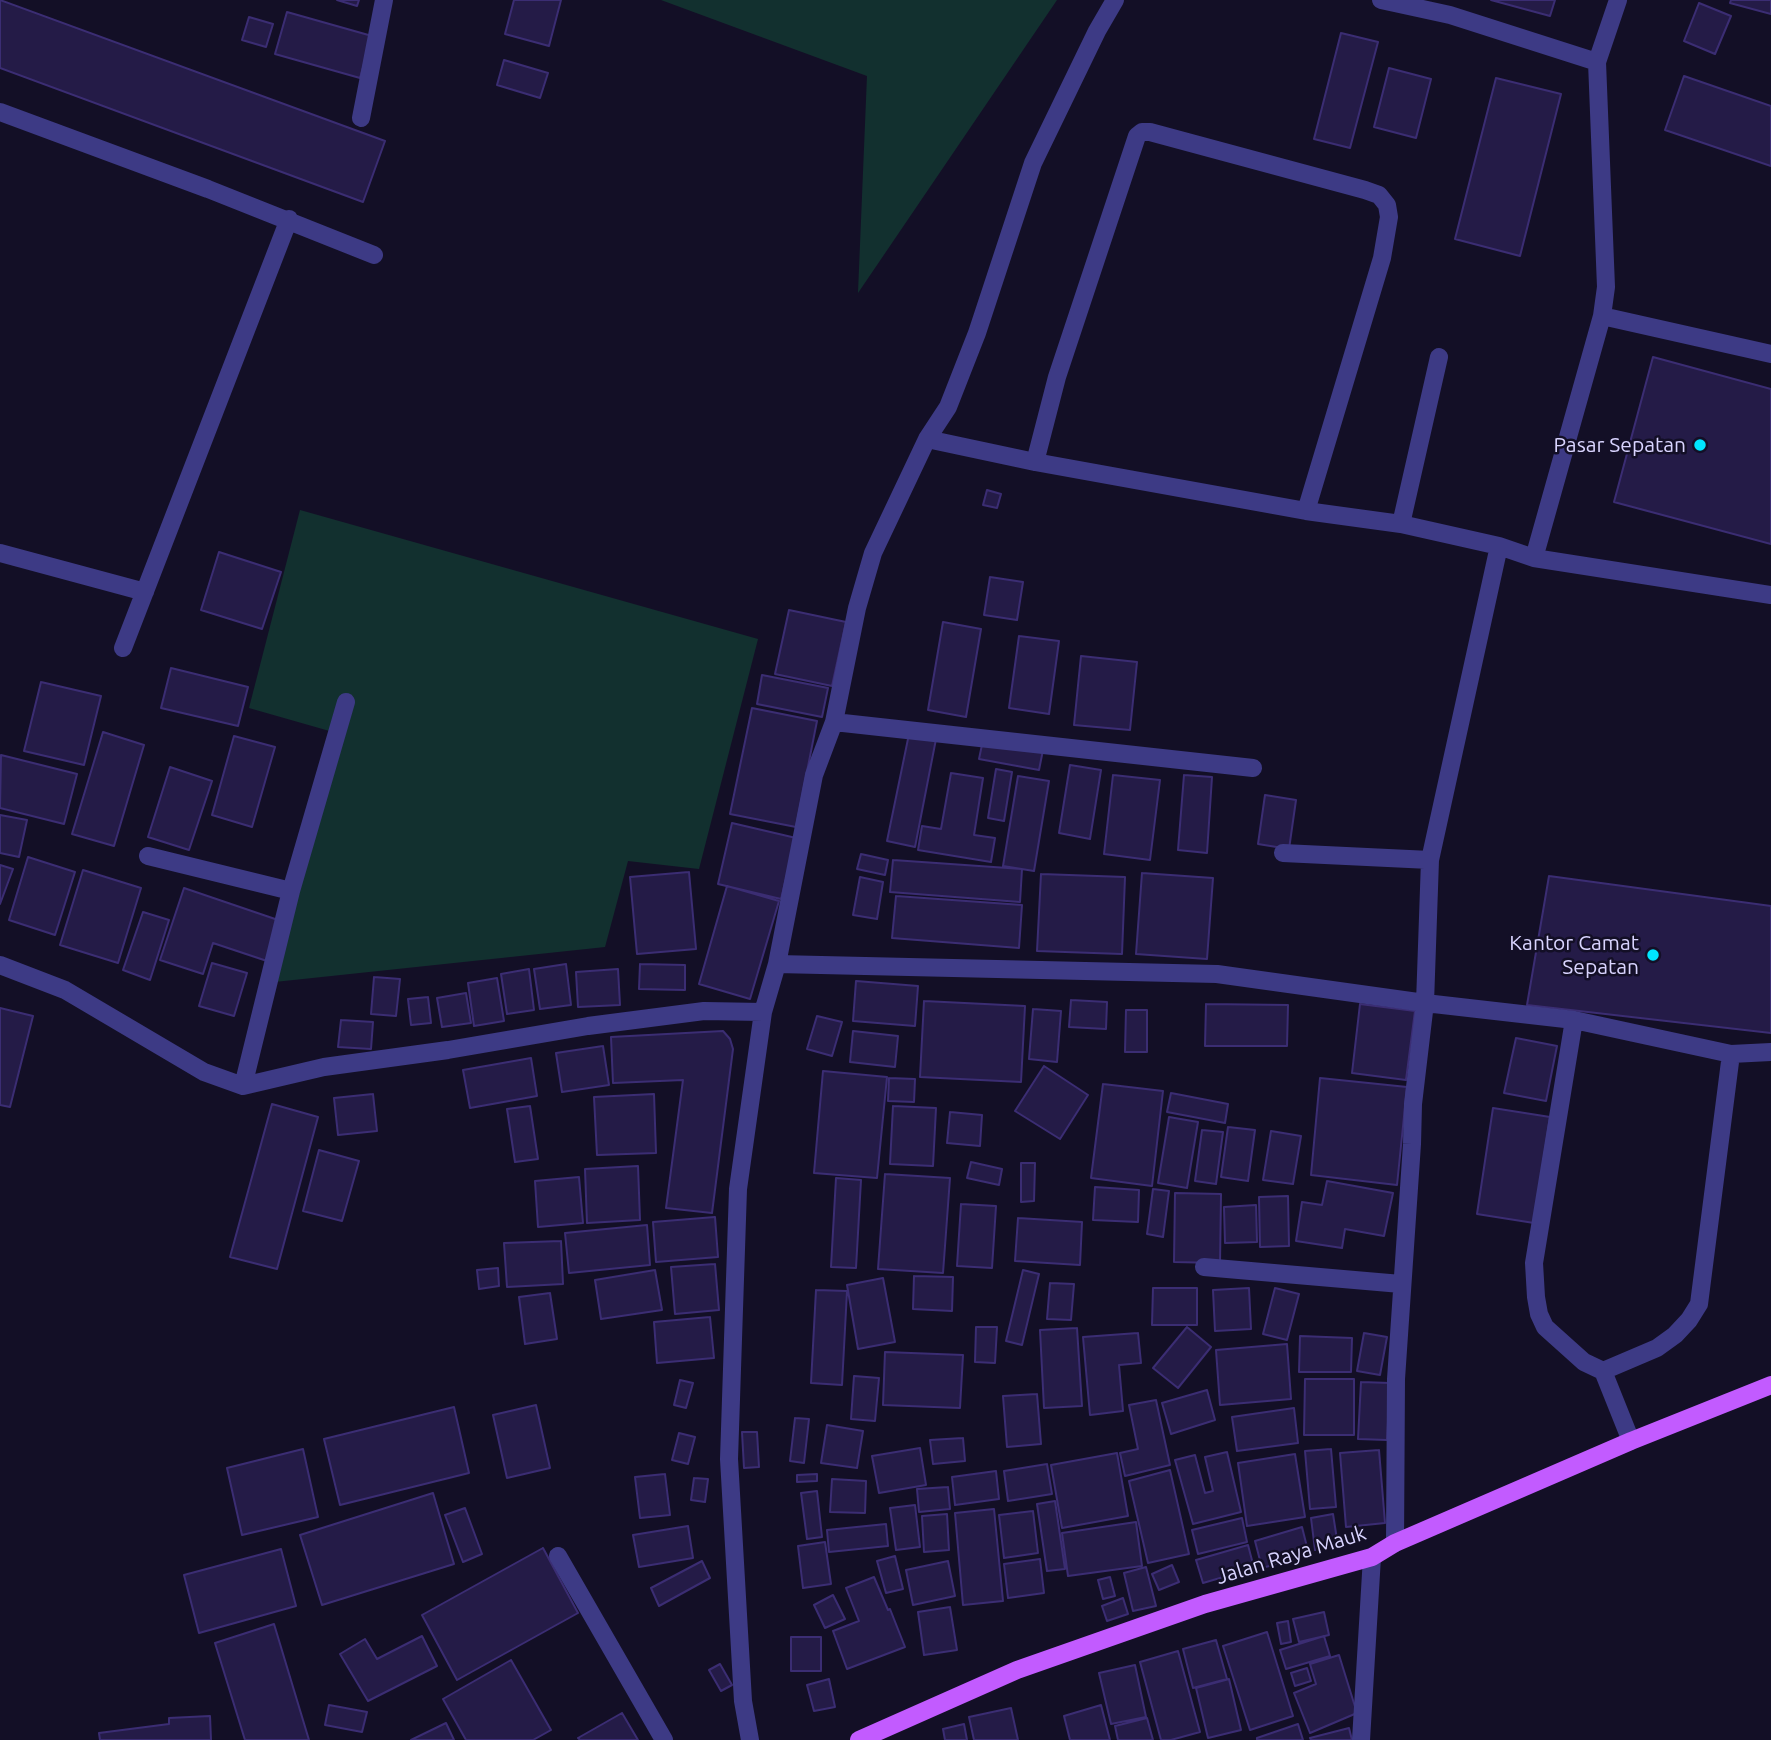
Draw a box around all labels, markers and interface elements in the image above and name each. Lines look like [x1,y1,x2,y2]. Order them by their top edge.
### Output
place label: Pasar Sepatan [1553,432,1686,458]
marker: Pasar Sepatan [1692,437,1708,453]
place label: Kantor Camat Sepatan [1509,930,1639,980]
marker: Kantor Camat Sepatan [1645,947,1661,963]
street label: Jalan Raya Mauk [1213,1520,1369,1590]

